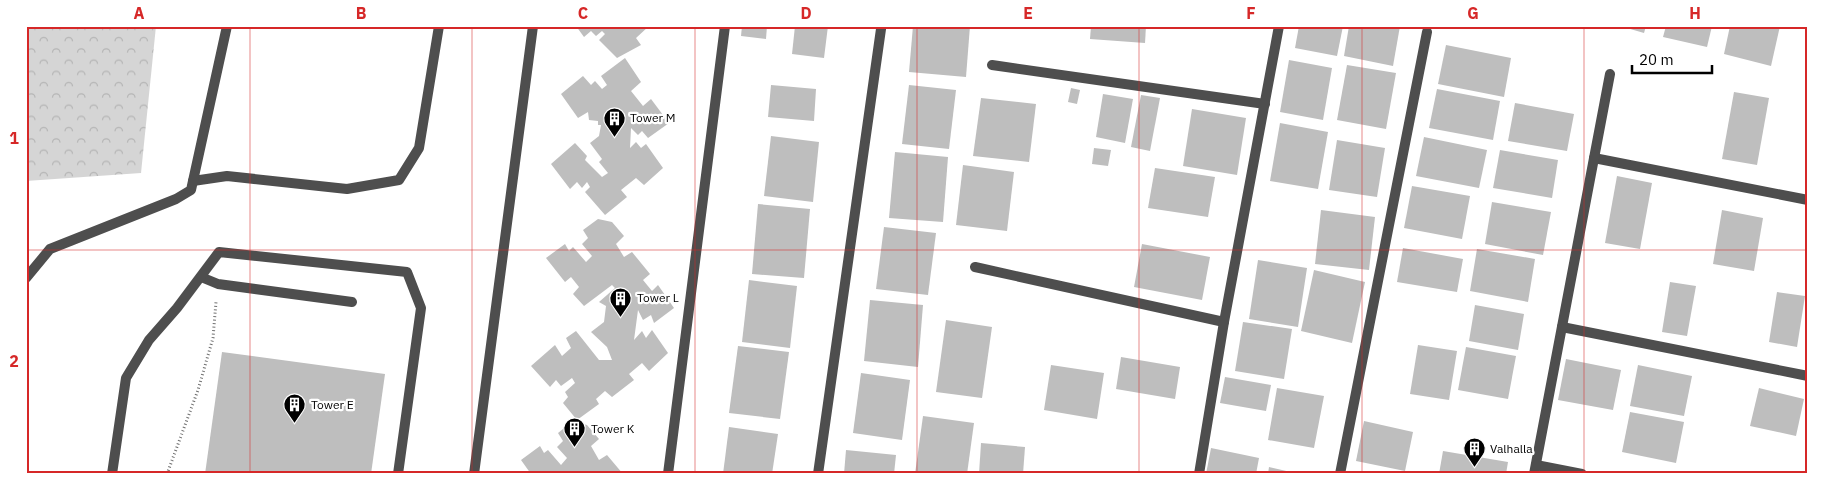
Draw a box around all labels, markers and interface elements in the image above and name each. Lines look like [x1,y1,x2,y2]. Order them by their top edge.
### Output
text: A [134,3,145,23]
text: B [356,3,367,23]
text: C [578,3,588,23]
text: D [800,3,812,23]
text: E [1023,3,1033,23]
text: F [1246,3,1256,23]
text: G [1467,3,1479,23]
text: H [1689,3,1701,23]
scale bar [1632,42,1712,74]
text: 20 m [1639,50,1674,69]
building icon: Tower M [602,106,626,137]
place label: Tower M [630,110,675,125]
text: 1 [9,128,19,148]
building icon: Tower L [609,286,633,317]
place label: Tower L [637,290,679,305]
text: 2 [9,351,19,371]
building icon: Tower E [283,393,307,424]
place label: Tower E [311,397,354,412]
building icon: Tower K [563,417,587,448]
place label: Tower K [591,421,635,436]
building icon: Valhalla [1462,437,1486,468]
place label: Valhalla [1490,441,1533,456]

